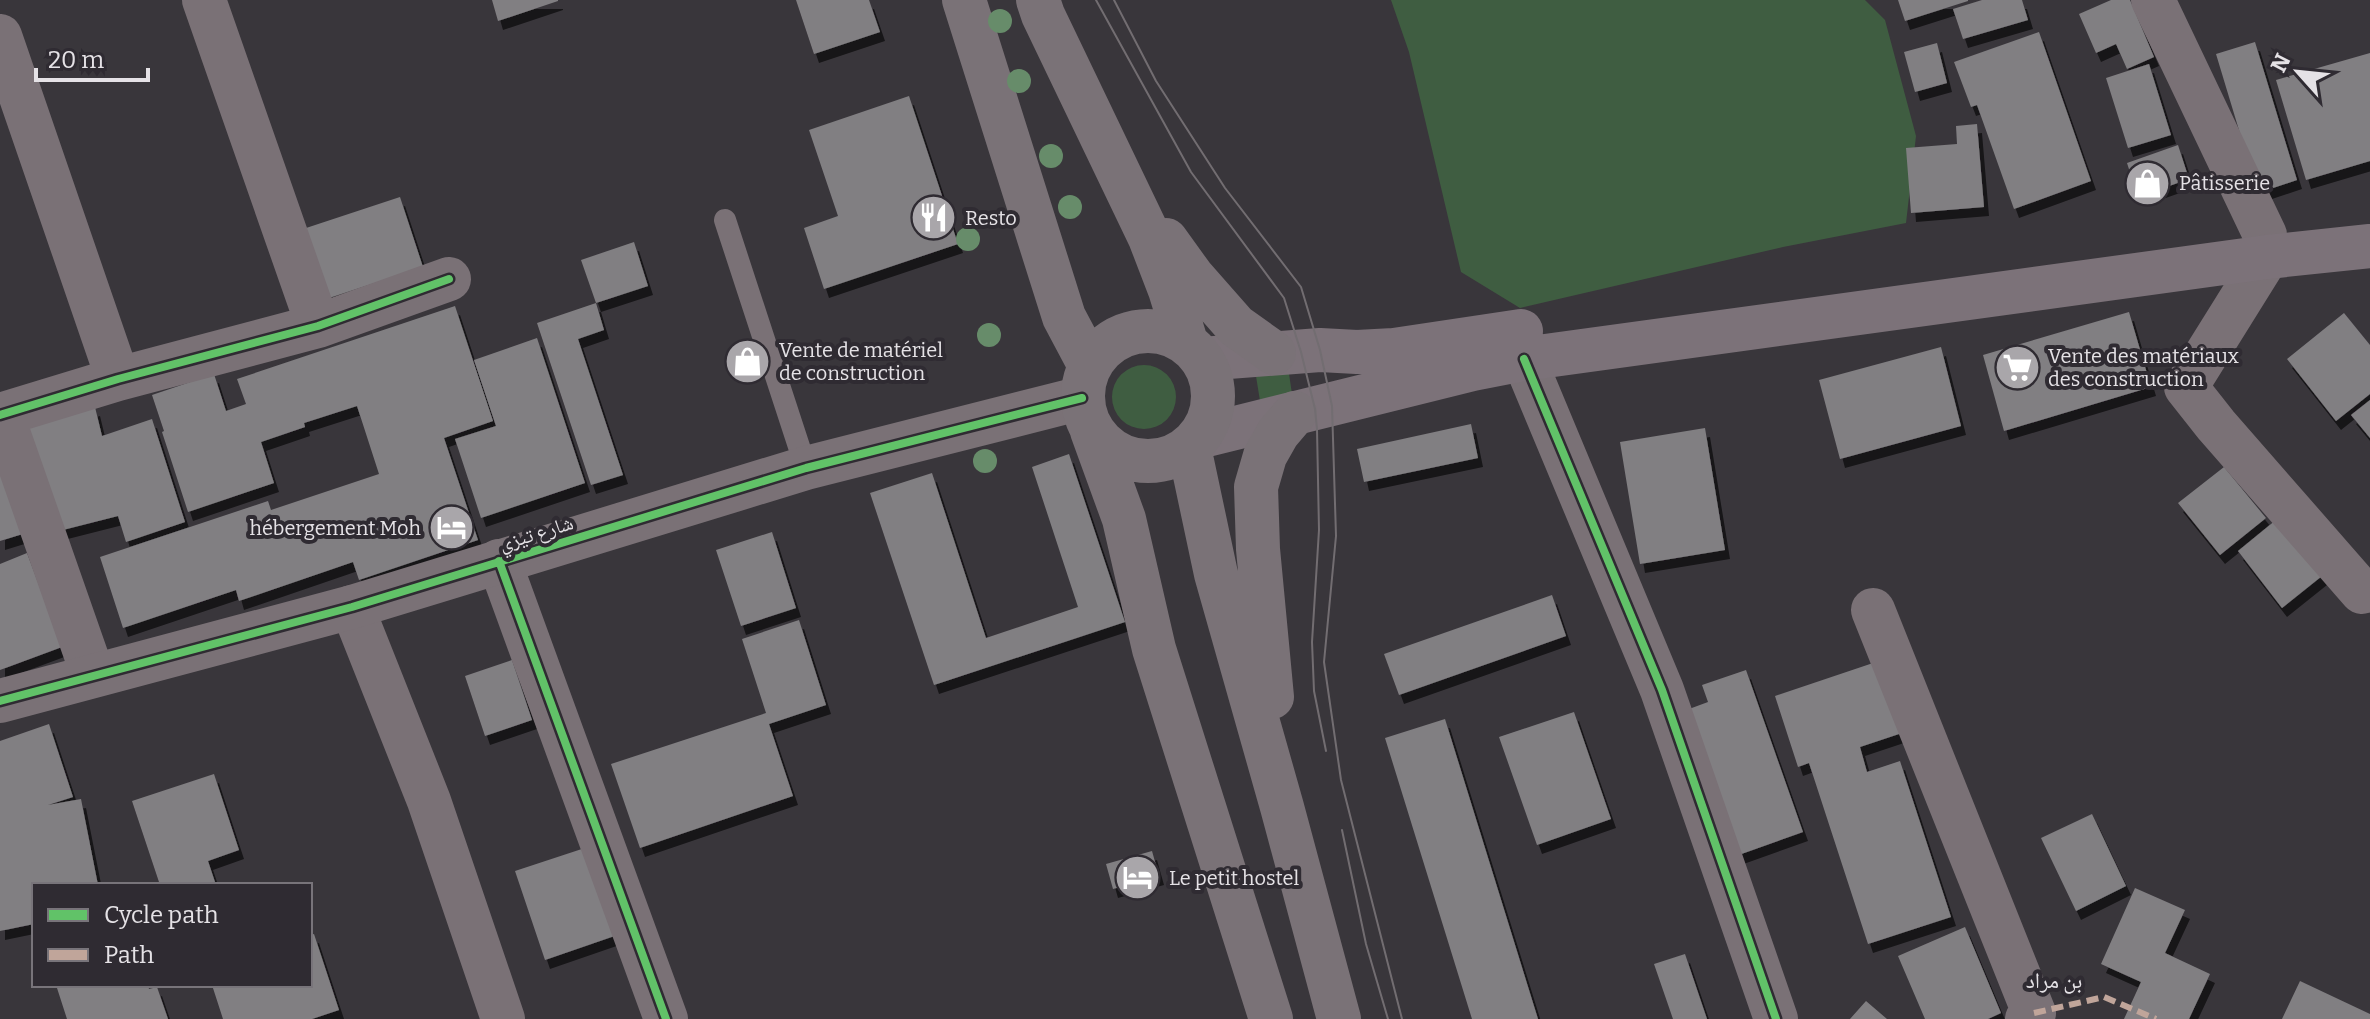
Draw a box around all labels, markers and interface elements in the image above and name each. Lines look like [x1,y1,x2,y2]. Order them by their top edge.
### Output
scale bar [36,32,148,82]
north arrow [2258,32,2338,112]
text: 20 m [48,46,104,74]
text: N [2265,49,2297,77]
shop icon: Pâtisserie [2124,159,2172,207]
place label: Pâtisserie [2179,171,2270,195]
restaurant icon: Resto [910,194,958,242]
place label: Resto [965,206,1017,230]
shop icon: Vente de matériel de construction [724,338,772,386]
place label: Vente de matériel de construction [779,338,943,385]
supermarket icon: Vente des matériaux des construction [1993,344,2041,392]
place label: Vente des matériaux des construction [2048,344,2239,391]
hotel icon: hébergement Moh [428,504,476,552]
street label: شارع تيزي [496,510,577,560]
place label: hébergement Moh [249,516,422,540]
hotel icon: Le petit hostel [1114,854,1162,902]
place label: Le petit hostel [1169,866,1299,890]
legend [32,883,312,987]
text: Cycle path [104,901,219,929]
text: Path [104,941,154,969]
district label: بن مراد [2026,967,2082,994]

